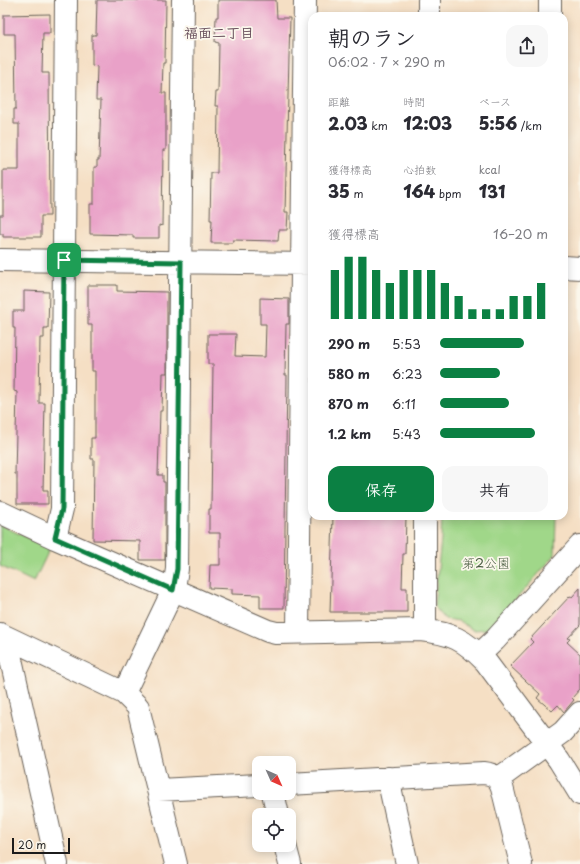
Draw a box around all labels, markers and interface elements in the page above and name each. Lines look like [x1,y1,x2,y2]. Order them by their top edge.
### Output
text: 朝のラン [328,20,416,53]
district label: 福面二丁目 [184,22,254,43]
button: share [506,25,548,67]
text: 06:02 · 7 × 290 m [328,52,445,71]
text: 距離 [328,93,350,110]
text: 時間 [403,93,425,110]
text: ペース [479,93,511,110]
text: 2.03 [328,110,368,136]
text: 12:03 [403,110,452,136]
text: 5:56 [479,110,517,136]
text: km [368,117,388,134]
text: /km [517,117,542,134]
text: 獲得標高 [328,161,372,178]
text: 心拍数 [403,161,436,178]
text: kcal [479,161,501,178]
text: 35 [328,178,350,204]
text: 164 [403,178,435,204]
text: 131 [479,178,505,204]
text: m [350,185,364,202]
text: bpm [435,185,462,202]
text: 獲得標高 [328,224,380,243]
text: 16–20 m [493,224,548,243]
pin [47,243,81,277]
icon: arrive [53,249,75,271]
text: 290 m [328,334,370,353]
text: 5:53 [392,334,421,353]
text: 580 m [328,364,370,383]
text: 6:23 [392,364,422,383]
text: 870 m [328,394,369,413]
text: 6:11 [392,394,416,413]
text: 1.2 km [328,424,371,443]
text: 5:43 [392,424,421,443]
button: 保存 [328,466,434,512]
button: 共有 [442,466,548,512]
park label: 第2公園 [462,553,510,572]
north arrow [252,756,296,800]
map controls [252,756,296,852]
button: locate [252,808,296,852]
scale bar [12,836,70,855]
text: 20 m [18,836,46,853]

